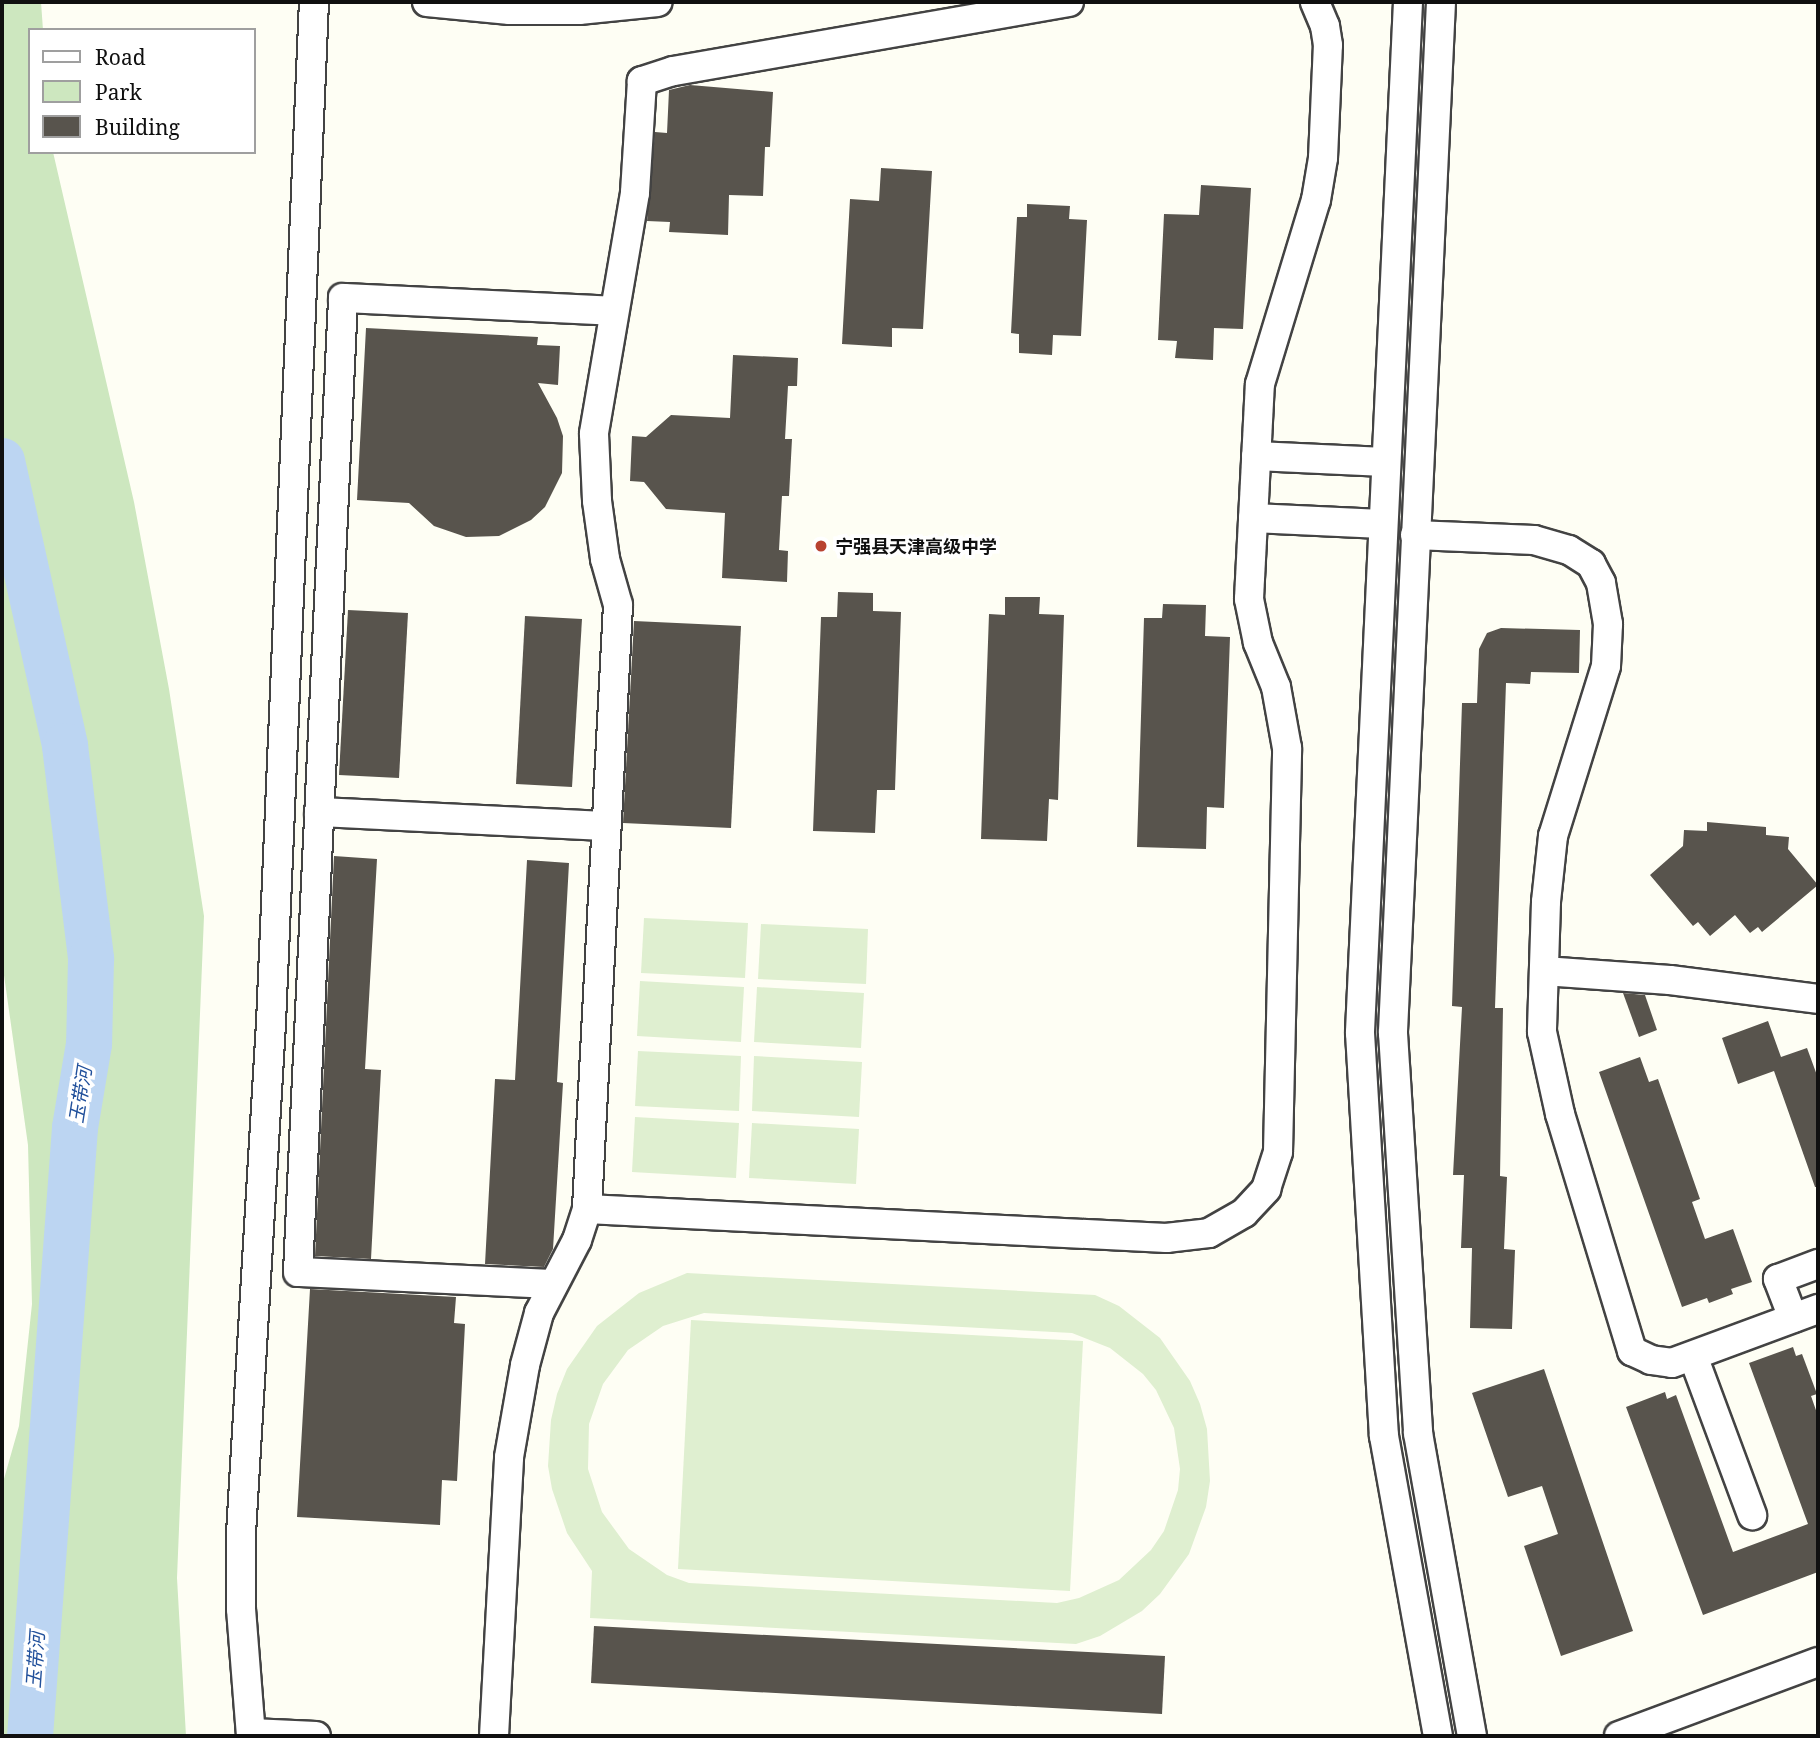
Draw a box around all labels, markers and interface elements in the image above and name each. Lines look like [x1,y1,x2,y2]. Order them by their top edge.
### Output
legend [28,28,256,154]
text: Road [95,43,146,71]
text: Park [95,78,142,106]
text: Building [95,113,180,141]
place label: 宁强县天津高级中学 [835,535,997,557]
marker: 宁强县天津高级中学 [813,538,829,554]
water label: 玉带河 [65,1065,97,1125]
water label: 玉带河 [23,1631,49,1689]

